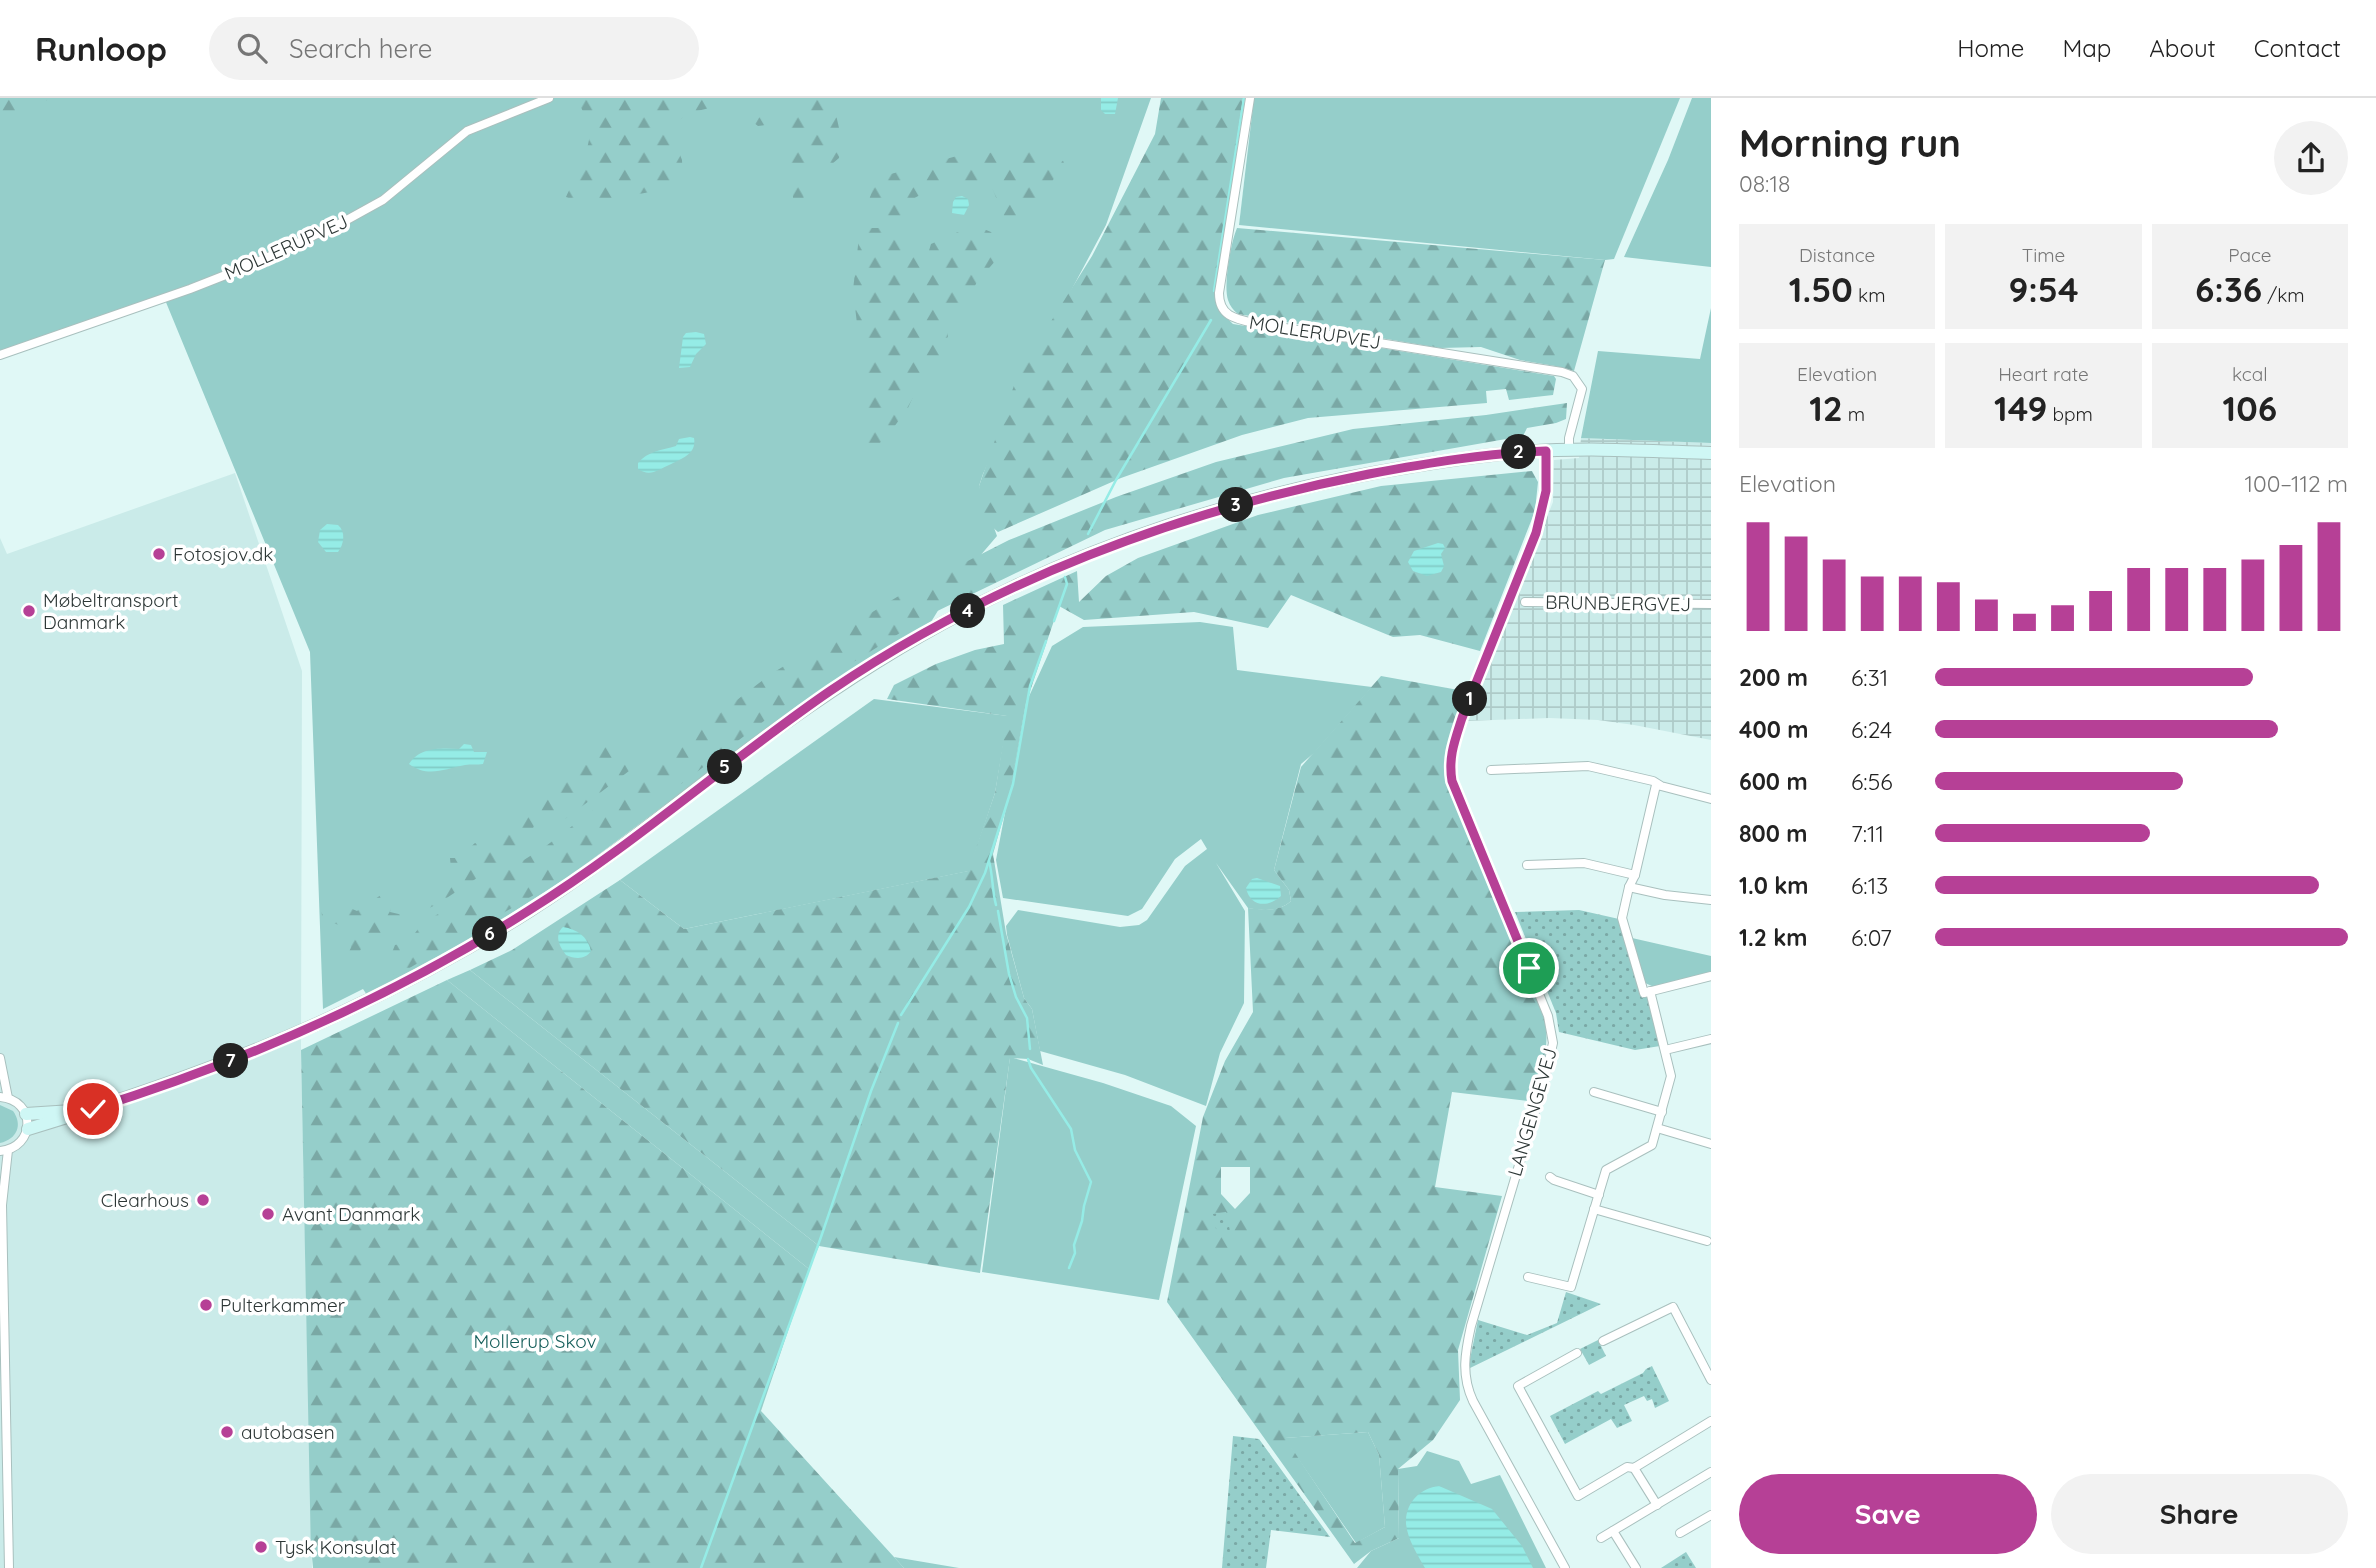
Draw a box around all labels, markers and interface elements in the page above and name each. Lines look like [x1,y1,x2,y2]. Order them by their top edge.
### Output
search box [209,17,699,80]
text: Runloop [35,28,167,69]
icon: search [233,29,271,67]
text: Search here [289,32,432,65]
text: Home [1957,33,2024,63]
text: Map [2062,33,2111,63]
text: About [2149,33,2216,63]
text: Contact [2254,33,2341,63]
text: Morning run [1739,119,1961,167]
button: share [2274,121,2348,195]
text: 08:18 [1739,169,1790,198]
street label: MOLLERUPVEJ [220,209,352,285]
text: Distance [1799,243,1875,267]
text: Time [2022,243,2065,267]
text: Pace [2228,243,2271,267]
text: 1.50 [1789,267,1853,311]
text: 9:54 [2008,267,2079,311]
text: 6:36 [2195,267,2262,311]
text: km [1853,283,1886,307]
text: /km [2262,283,2305,307]
street label: MOLLERUPVEJ [1247,310,1383,354]
text: Elevation [1797,362,1877,386]
text: Heart rate [1998,362,2089,386]
text: kcal [2232,362,2268,386]
text: 12 [1809,386,1843,430]
text: 149 [1994,386,2047,430]
text: 106 [2223,386,2277,430]
text: m [1843,402,1865,426]
text: bpm [2047,402,2093,426]
pin: 2 [1502,434,1536,470]
text: 2 [1513,439,1524,463]
text: Elevation [1739,469,1836,498]
text: 100–112 m [2244,469,2348,498]
pin: 3 [1218,488,1254,522]
text: 3 [1230,492,1241,516]
place label: Fotosjov.dk [173,542,273,566]
marker: Fotosjov.dk [151,546,167,562]
place label: Møbeltransport Danmark [43,588,178,634]
street label: BRUNBJERGVEJ [1545,590,1691,616]
pin: 4 [950,594,986,628]
text: 4 [962,598,973,622]
marker: Møbeltransport Danmark [21,603,37,619]
text: 200 m [1739,663,1808,692]
text: 6:31 [1851,663,1888,692]
pin: 1 [1452,682,1488,716]
text: 1 [1466,686,1473,710]
text: 400 m [1739,715,1808,744]
text: 6:24 [1851,715,1892,744]
pin: 5 [708,750,742,784]
text: 5 [719,754,730,778]
text: 600 m [1739,767,1808,796]
text: 6:56 [1851,767,1893,796]
text: 800 m [1739,819,1808,848]
text: 7:11 [1851,819,1884,848]
text: 1.0 km [1739,871,1809,900]
text: 6:13 [1851,871,1888,900]
pin: 6 [472,916,508,952]
text: 6 [484,921,495,945]
text: 1.2 km [1739,923,1808,952]
text: 6:07 [1851,923,1892,952]
pin [1499,938,1559,998]
icon: arrive [1510,949,1548,987]
pin: 7 [214,1044,248,1079]
street label: LANGENGEVEJ [1502,1045,1562,1179]
text: 7 [225,1048,236,1072]
pin [63,1079,123,1139]
icon: check [74,1090,112,1128]
place label: Clearhous [101,1188,189,1212]
marker: Clearhous [195,1192,211,1208]
place label: Avant Danmark [282,1202,420,1226]
marker: Avant Danmark [260,1206,276,1222]
place label: Pulterkammer [220,1293,346,1317]
marker: Pulterkammer [198,1297,214,1313]
park label: Mollerup Skov [473,1329,597,1353]
place label: autobasen [241,1420,335,1444]
marker: autobasen [219,1424,235,1440]
button: Save [1739,1474,2037,1554]
button: Share [2051,1474,2348,1554]
place label: Tysk Konsulat [275,1535,397,1559]
marker: Tysk Konsulat [253,1539,269,1555]

